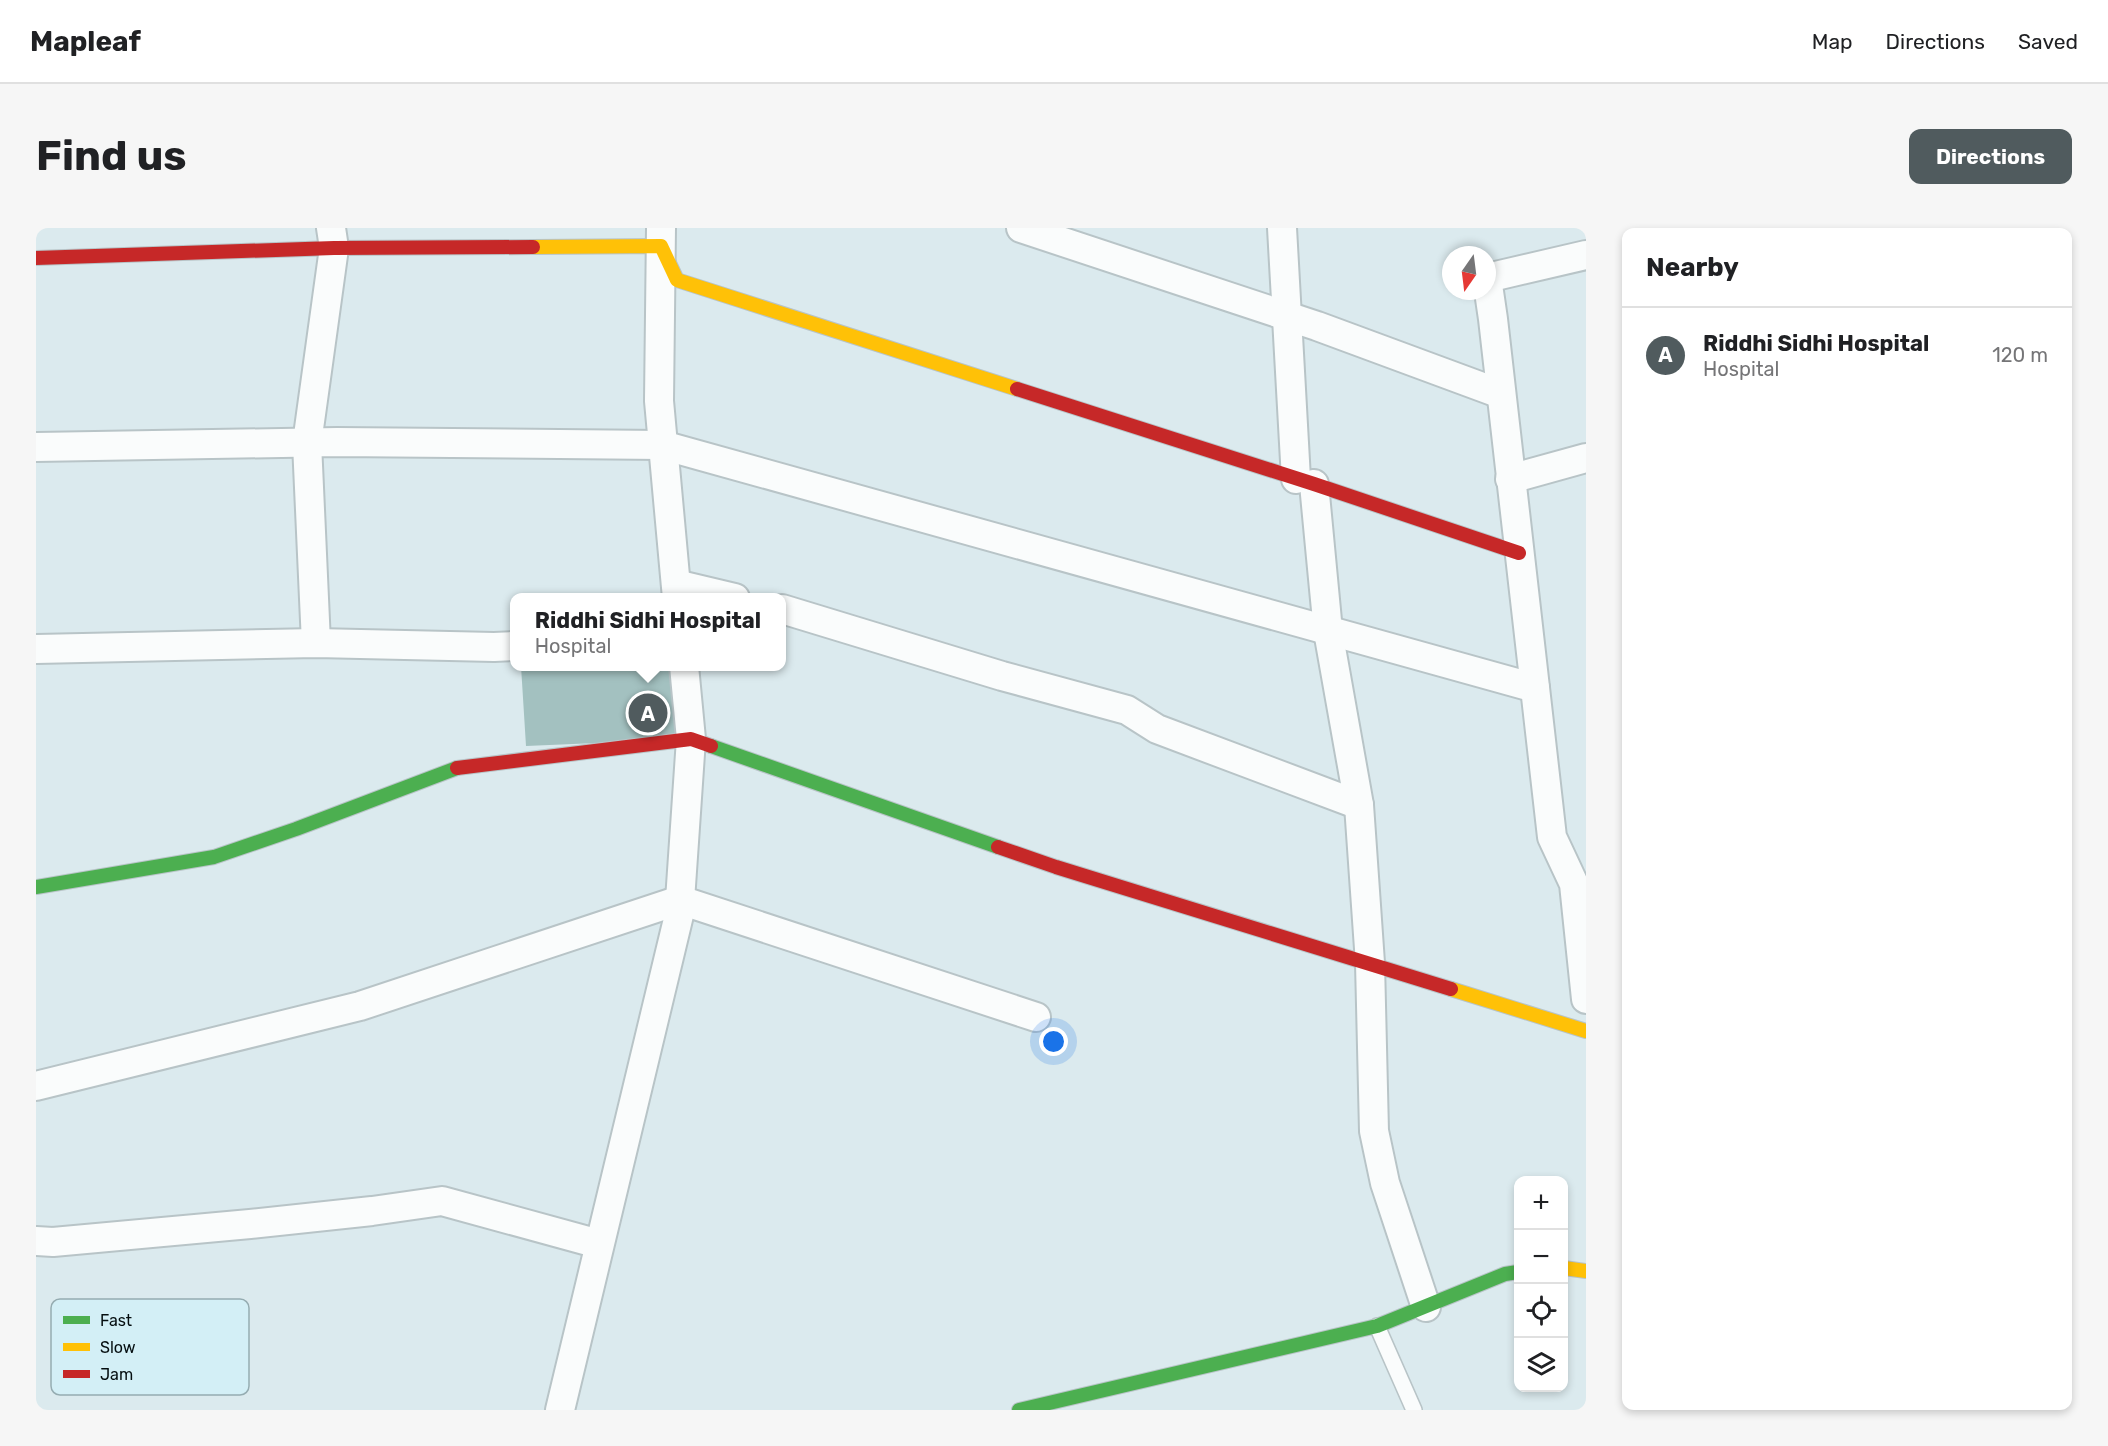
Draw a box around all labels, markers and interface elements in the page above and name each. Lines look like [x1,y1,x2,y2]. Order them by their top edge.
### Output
text: Mapleaf [30,25,141,58]
text: Map [1812,29,1853,54]
text: Directions [1886,29,1985,54]
text: Saved [2018,29,2078,54]
button: Directions [1909,129,2072,184]
text: Find us [36,131,187,181]
north arrow [1442,246,1496,300]
text: Nearby [1646,252,1739,283]
text: Riddhi Sidhi Hospital [1703,330,1929,357]
text: A [1658,343,1673,367]
text: 120 m [1992,343,2048,367]
text: Hospital [1703,357,1779,381]
popup [510,593,786,671]
text: Riddhi Sidhi Hospital [535,607,761,634]
text: Hospital [535,634,611,658]
pin: A [628,690,668,736]
your location [1039,1027,1068,1056]
map controls [1514,1176,1568,1392]
button: + [1514,1176,1568,1230]
button: − [1514,1230,1568,1284]
button: locate [1514,1284,1568,1338]
legend [51,1299,249,1395]
text: Fast [100,1311,132,1330]
text: Slow [100,1338,136,1357]
button: layers [1514,1338,1568,1392]
text: Jam [100,1365,133,1384]

